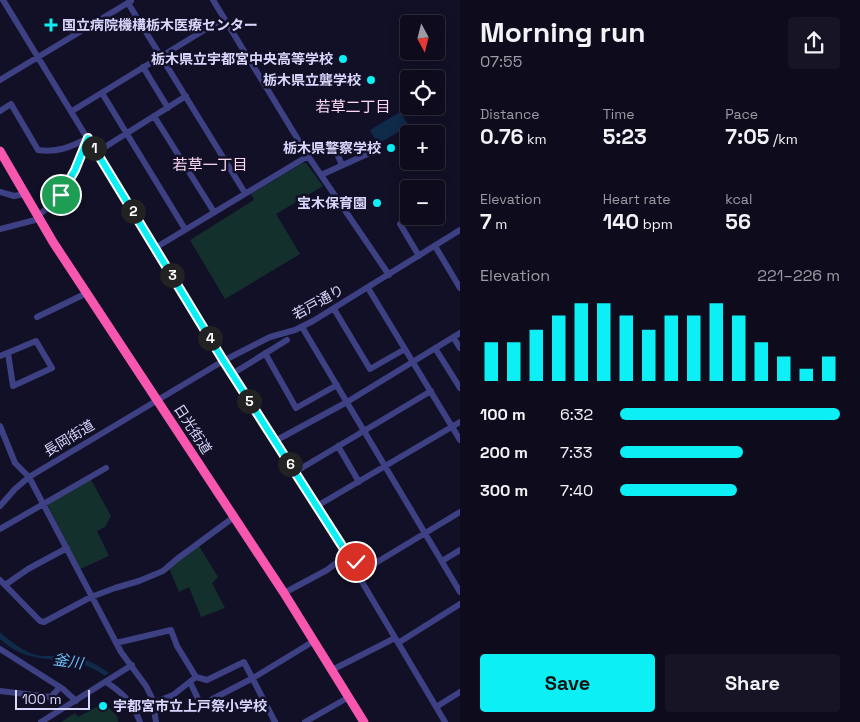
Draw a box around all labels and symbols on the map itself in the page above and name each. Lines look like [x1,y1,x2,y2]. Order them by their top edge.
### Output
north arrow [400,15,445,60]
place label: 国立病院機構栃木医療センター [62,16,258,34]
marker: 国立病院機構栃木医療センター [44,18,58,32]
place label: 栃木県立宇都宮中央高等学校 [151,50,333,68]
marker: 栃木県立宇都宮中央高等学校 [337,53,349,65]
place label: 栃木県立聾学校 [263,71,361,89]
marker: 栃木県立聾学校 [365,74,377,86]
district label: 若草二丁目 [315,97,391,116]
pin: 1 [82,136,106,160]
place label: 栃木県警察学校 [283,139,381,157]
marker: 栃木県警察学校 [385,142,397,154]
district label: 若草一丁目 [172,155,248,174]
pin [40,174,82,216]
place label: 宝木保育園 [297,194,367,212]
marker: 宝木保育園 [371,197,383,209]
pin: 2 [120,198,146,224]
pin: 3 [160,262,184,288]
street label: 若戸通り [289,281,347,323]
pin: 4 [198,326,222,350]
pin: 5 [236,388,262,414]
street label: 日光街道 [170,401,216,457]
street label: 長岡街道 [40,416,98,460]
pin: 6 [278,452,302,476]
pin [335,541,377,583]
water label: 釜川 [52,650,86,673]
scale bar [15,687,90,710]
place label: 宇都宮市立上戸祭小学校 [113,697,267,715]
marker: 宇都宮市立上戸祭小学校 [97,700,109,712]

